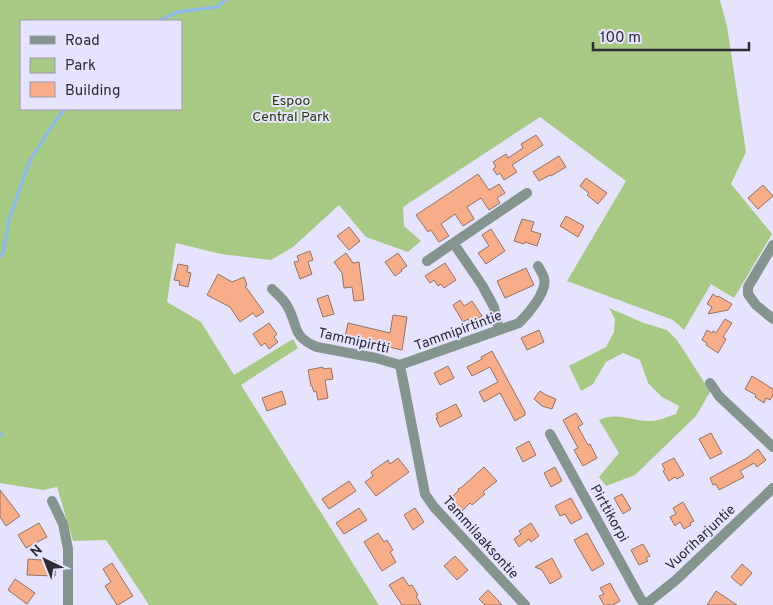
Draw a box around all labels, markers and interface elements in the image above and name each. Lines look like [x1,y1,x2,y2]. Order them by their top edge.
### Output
legend [20,20,182,110]
scale bar [593,20,749,52]
text: 100 m [600,29,641,48]
text: Road [65,32,100,51]
text: Park [65,57,96,76]
text: Building [65,82,120,101]
park label: Espoo Central Park [252,93,330,126]
street label: Tammipirtintie [413,308,505,355]
street label: Tammipirtti [316,325,391,358]
street label: Pirttikorpi [586,482,631,546]
street label: Tammilaaksontie [438,493,522,583]
street label: Vuoriharjuntie [663,502,739,575]
north arrow [20,535,70,585]
text: N [28,542,47,561]

